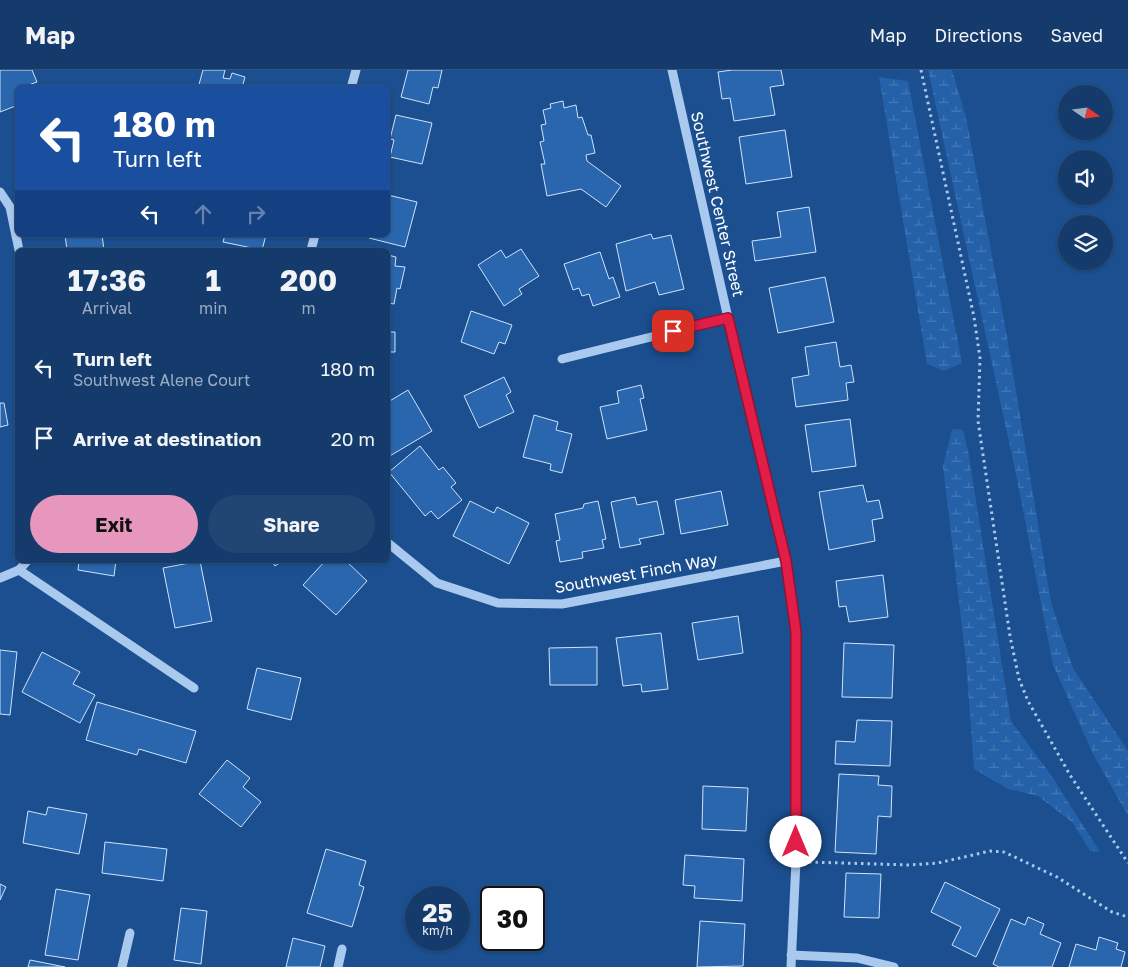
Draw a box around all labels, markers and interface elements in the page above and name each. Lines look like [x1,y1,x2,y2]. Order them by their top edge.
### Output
text: Map [25,20,75,49]
text: Map [870,24,906,46]
text: Directions [934,24,1022,46]
text: Saved [1050,24,1103,46]
north arrow [1058,85,1112,140]
map controls [1058,85,1113,270]
text: 180 m [113,103,216,145]
icon: left [30,105,95,170]
street label: Southwest Center Street [687,109,749,299]
text: Turn left [113,145,202,172]
button: sound [1058,150,1113,205]
icon: left [136,200,164,228]
icon: ahead [189,200,217,228]
icon: right [242,200,270,228]
button: layers [1058,215,1113,270]
text: 17:36 [68,262,146,298]
text: 1 [205,262,221,298]
text: 200 [280,262,337,298]
text: Arrival [82,298,132,318]
text: min [199,298,227,318]
text: m [302,298,316,318]
pin [652,310,694,352]
icon: arrive [659,317,687,345]
text: Turn left [73,347,152,370]
icon: left [30,354,58,382]
text: 180 m [321,357,375,380]
text: Southwest Alene Court [73,370,250,390]
icon: arrive [30,424,58,452]
text: Arrive at destination [73,427,261,450]
text: 20 m [331,427,375,450]
button: Exit [30,495,198,553]
button: Share [208,495,375,553]
street label: Southwest Finch Way [553,549,719,597]
position arrow [769,815,821,867]
speed limit sign: 30 [480,886,545,951]
text: 25 [422,897,453,928]
text: km/h [422,923,453,938]

